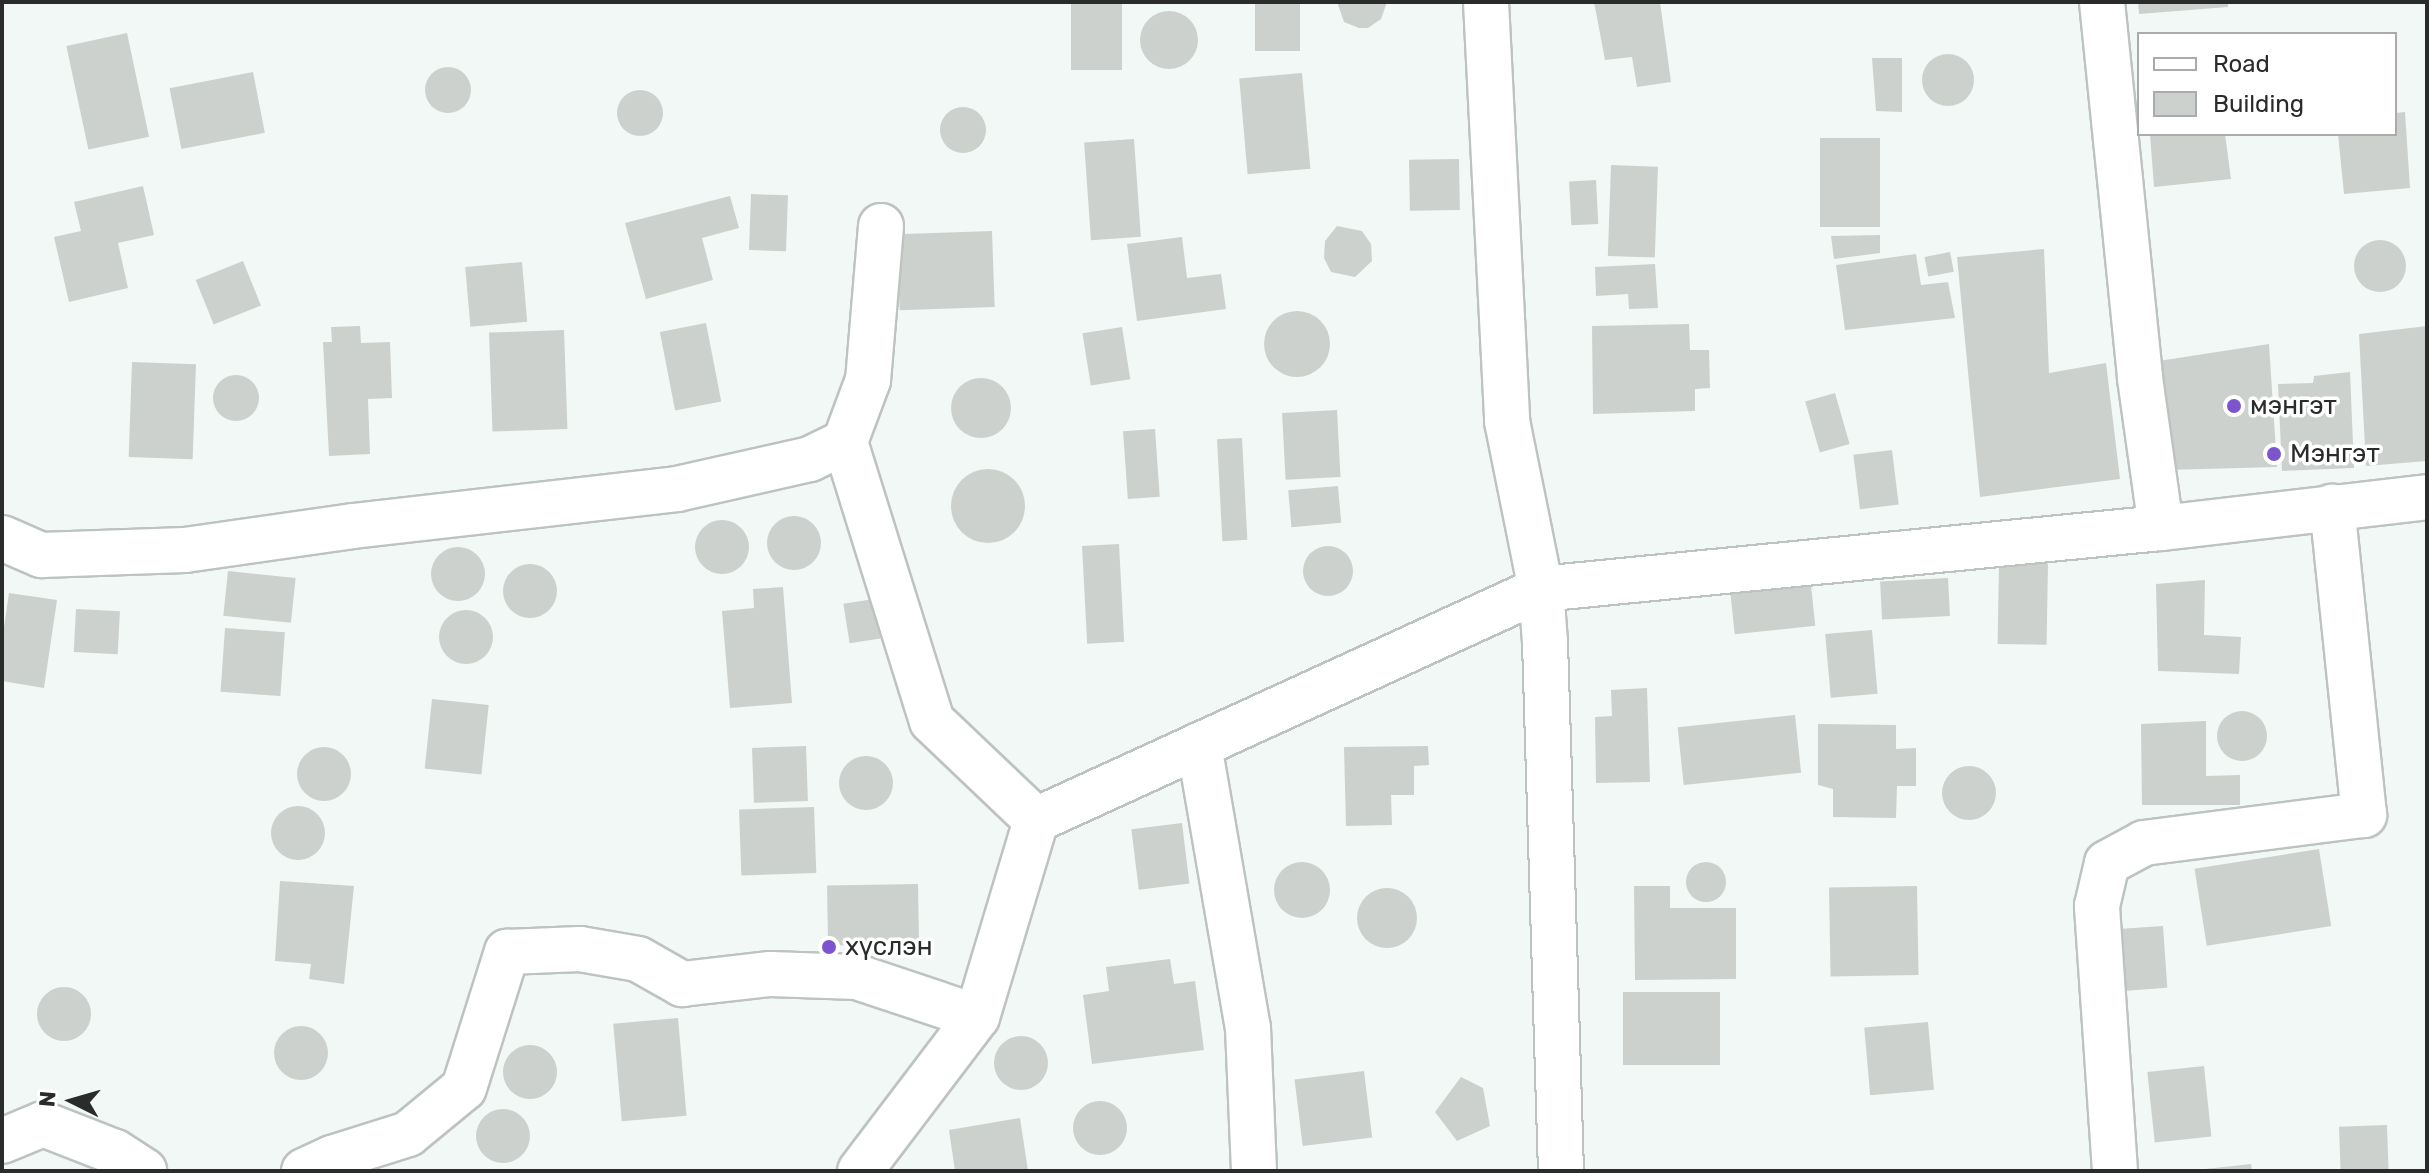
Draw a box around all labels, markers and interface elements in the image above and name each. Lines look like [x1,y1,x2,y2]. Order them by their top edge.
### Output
legend [2137,32,2397,136]
text: Road [2213,50,2270,78]
text: Building [2213,90,2304,118]
place label: мэнгэт [2250,390,2337,422]
marker: мэнгэт [2225,397,2243,415]
place label: Мэнгэт [2290,438,2380,470]
marker: Мэнгэт [2265,445,2283,463]
place label: хүслэн [845,931,933,963]
marker: хүслэн [820,938,838,956]
north arrow [32,1061,112,1141]
text: N [33,1090,62,1108]

